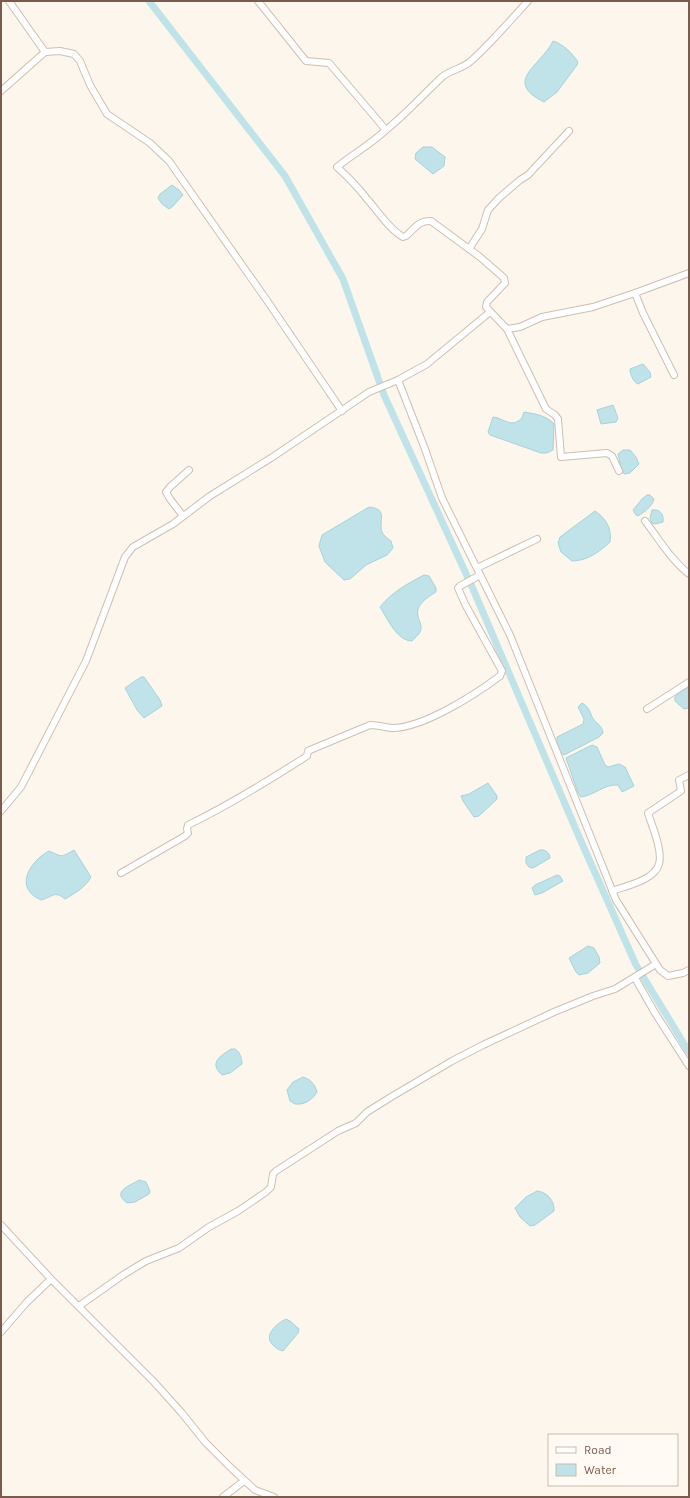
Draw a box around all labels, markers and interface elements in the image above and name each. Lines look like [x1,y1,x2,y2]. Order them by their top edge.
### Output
legend [548,1434,678,1486]
text: Road [584,1443,612,1457]
text: Water [584,1463,617,1477]

